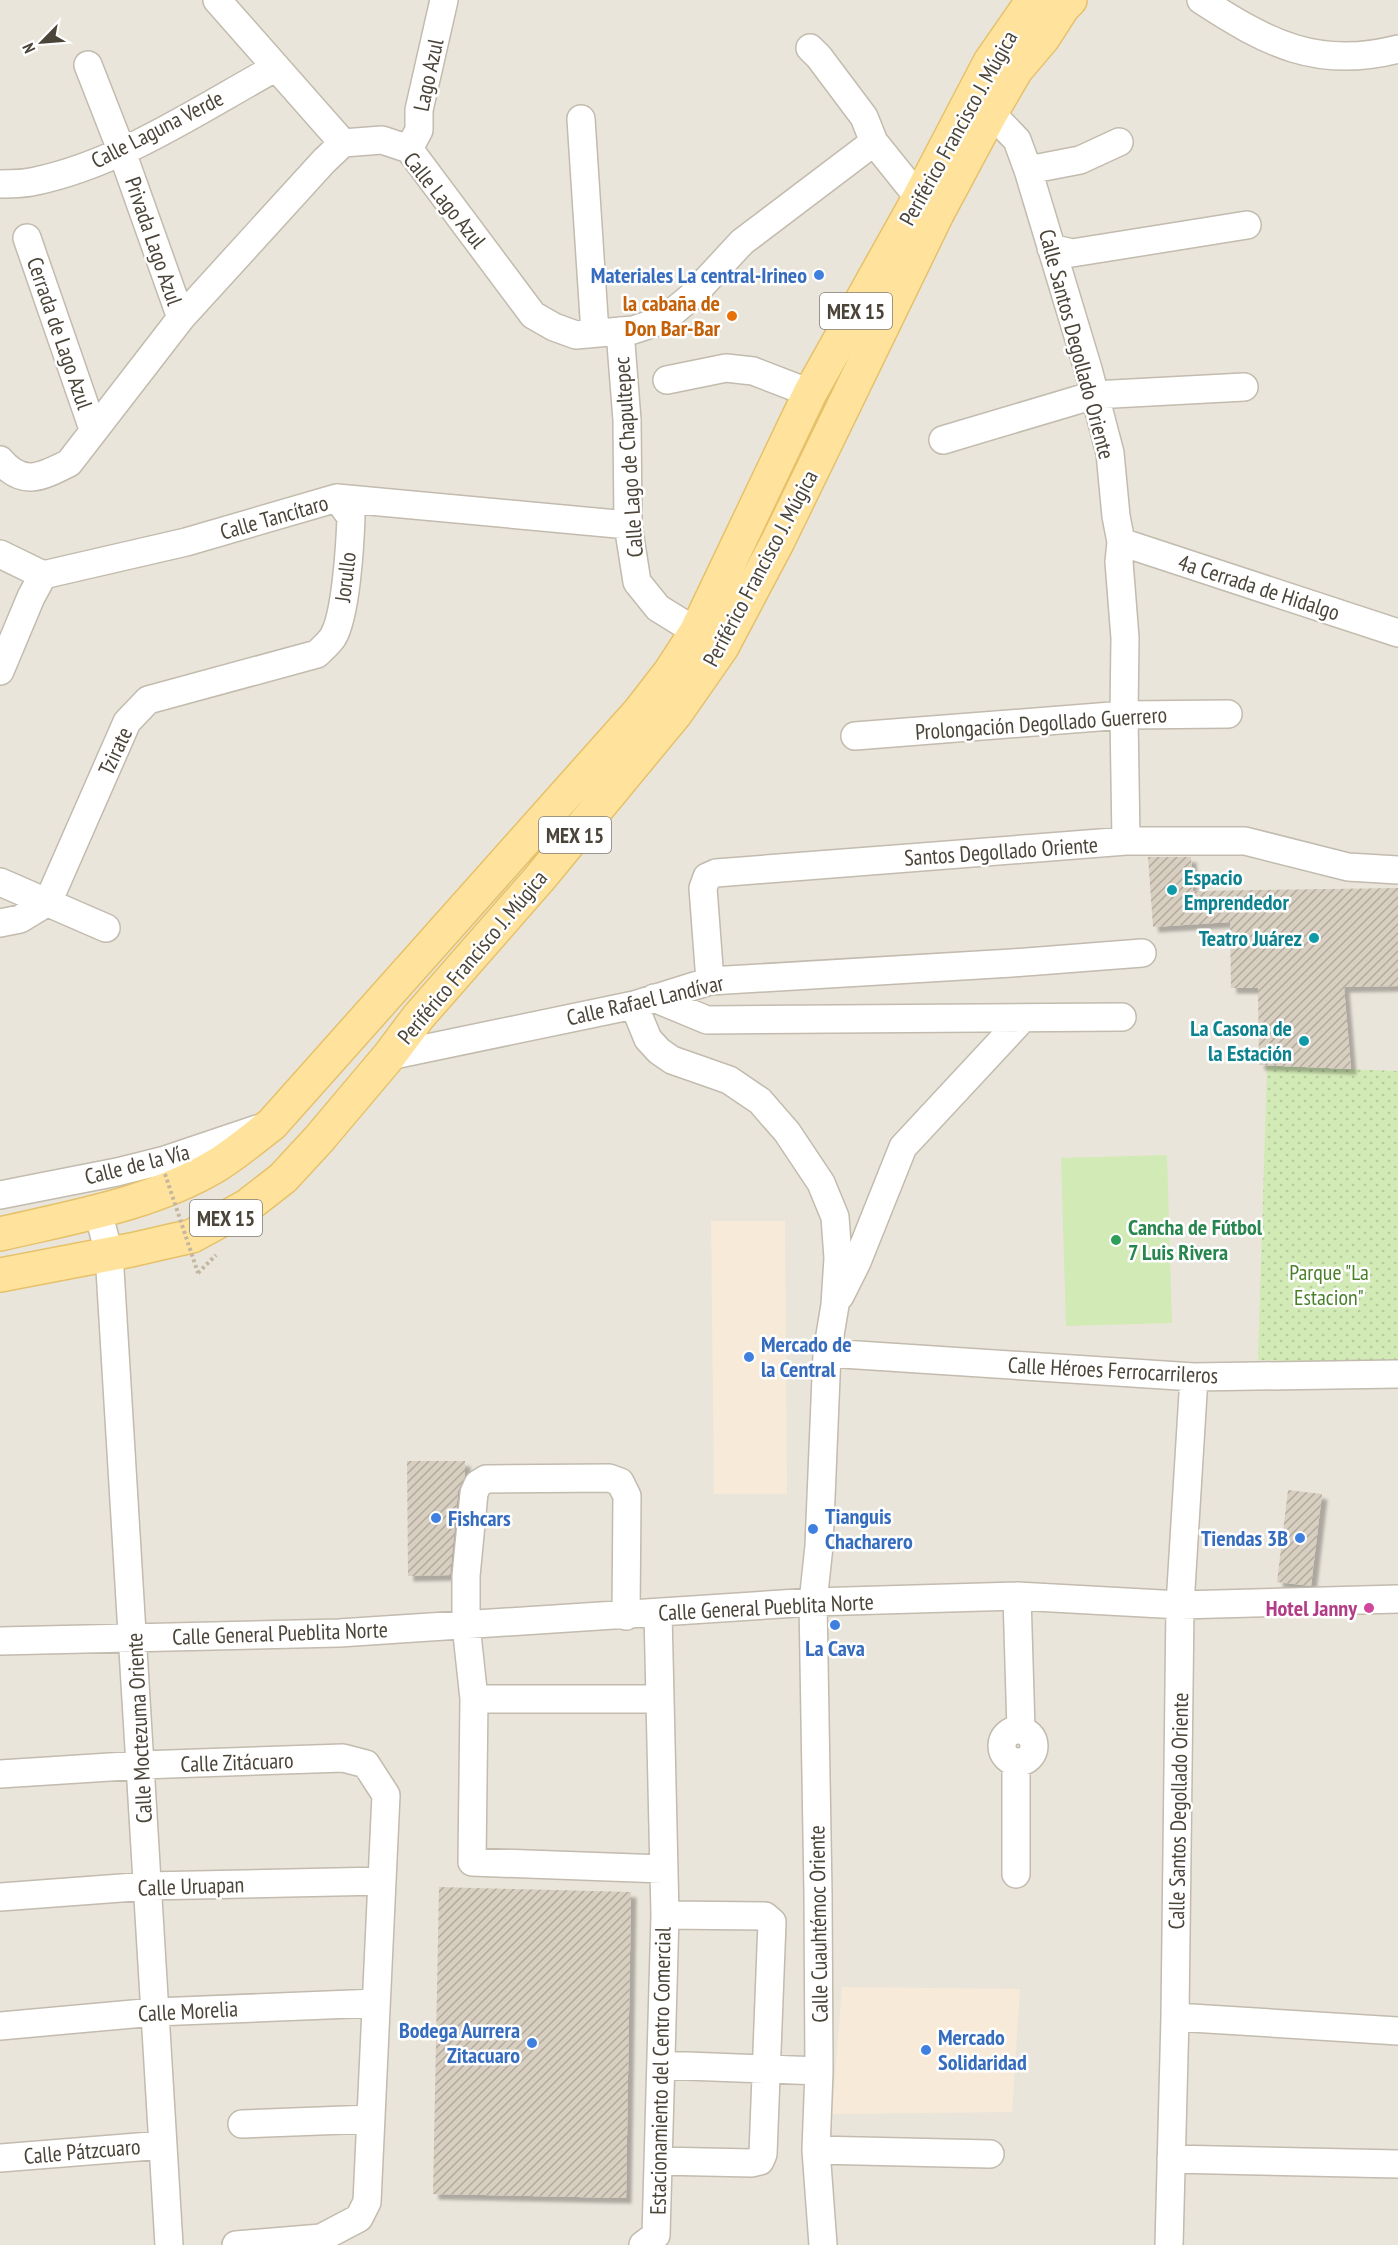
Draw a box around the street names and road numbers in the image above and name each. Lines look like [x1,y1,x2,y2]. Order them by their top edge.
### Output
street label: Periférico Francisco J. Múgica [893,26,1023,230]
street label: Lago Azul [407,35,449,114]
street label: Calle Laguna Verde [86,84,228,174]
street label: Calle Lago Azul [398,146,493,255]
street label: Privada Lago Azul [119,173,189,310]
street label: Calle Santos Degollado Oriente [1033,226,1121,462]
street label: Cerrada de Lago Azul [21,253,99,414]
road number: MEX 15 [820,293,892,329]
street label: Calle Lago de Chapultepec [607,355,649,558]
street label: Periférico Francisco J. Múgica [696,465,824,671]
street label: Calle Tancítaro [217,488,331,546]
street label: 4a Cerrada de Hidalgo [1175,548,1343,626]
street label: Jorullo [328,550,362,605]
street label: Prolongación Degollado Guerrero [914,700,1168,746]
street label: Tzirate [92,722,138,780]
road number: MEX 15 [539,817,611,853]
street label: Santos Degollado Oriente [903,830,1099,872]
street label: Periférico Francisco J. Múgica [391,864,553,1050]
street label: Calle Rafael Landívar [564,968,726,1032]
street label: Calle de la Vía [82,1137,192,1191]
road number: MEX 15 [190,1200,262,1236]
street label: Calle Héroes Ferrocarrileros [1007,1351,1219,1389]
street label: Calle General Pueblita Norte [658,1587,874,1627]
street label: Calle General Pueblita Norte [172,1615,388,1651]
street label: Calle Moctezuma Oriente [120,1632,158,1824]
street label: Calle Santos Degollado Oriente [1162,1692,1194,1930]
street label: Calle Zitácuaro [180,1746,294,1778]
street label: Calle Cuauhtémoc Oriente [802,1825,834,2023]
street label: Calle Uruapan [137,1870,245,1902]
street label: Estacionamiento del Centro Comercial [643,1926,677,2215]
street label: Calle Morelia [137,1994,239,2028]
street label: Calle Pátzcuaro [23,2132,141,2170]

